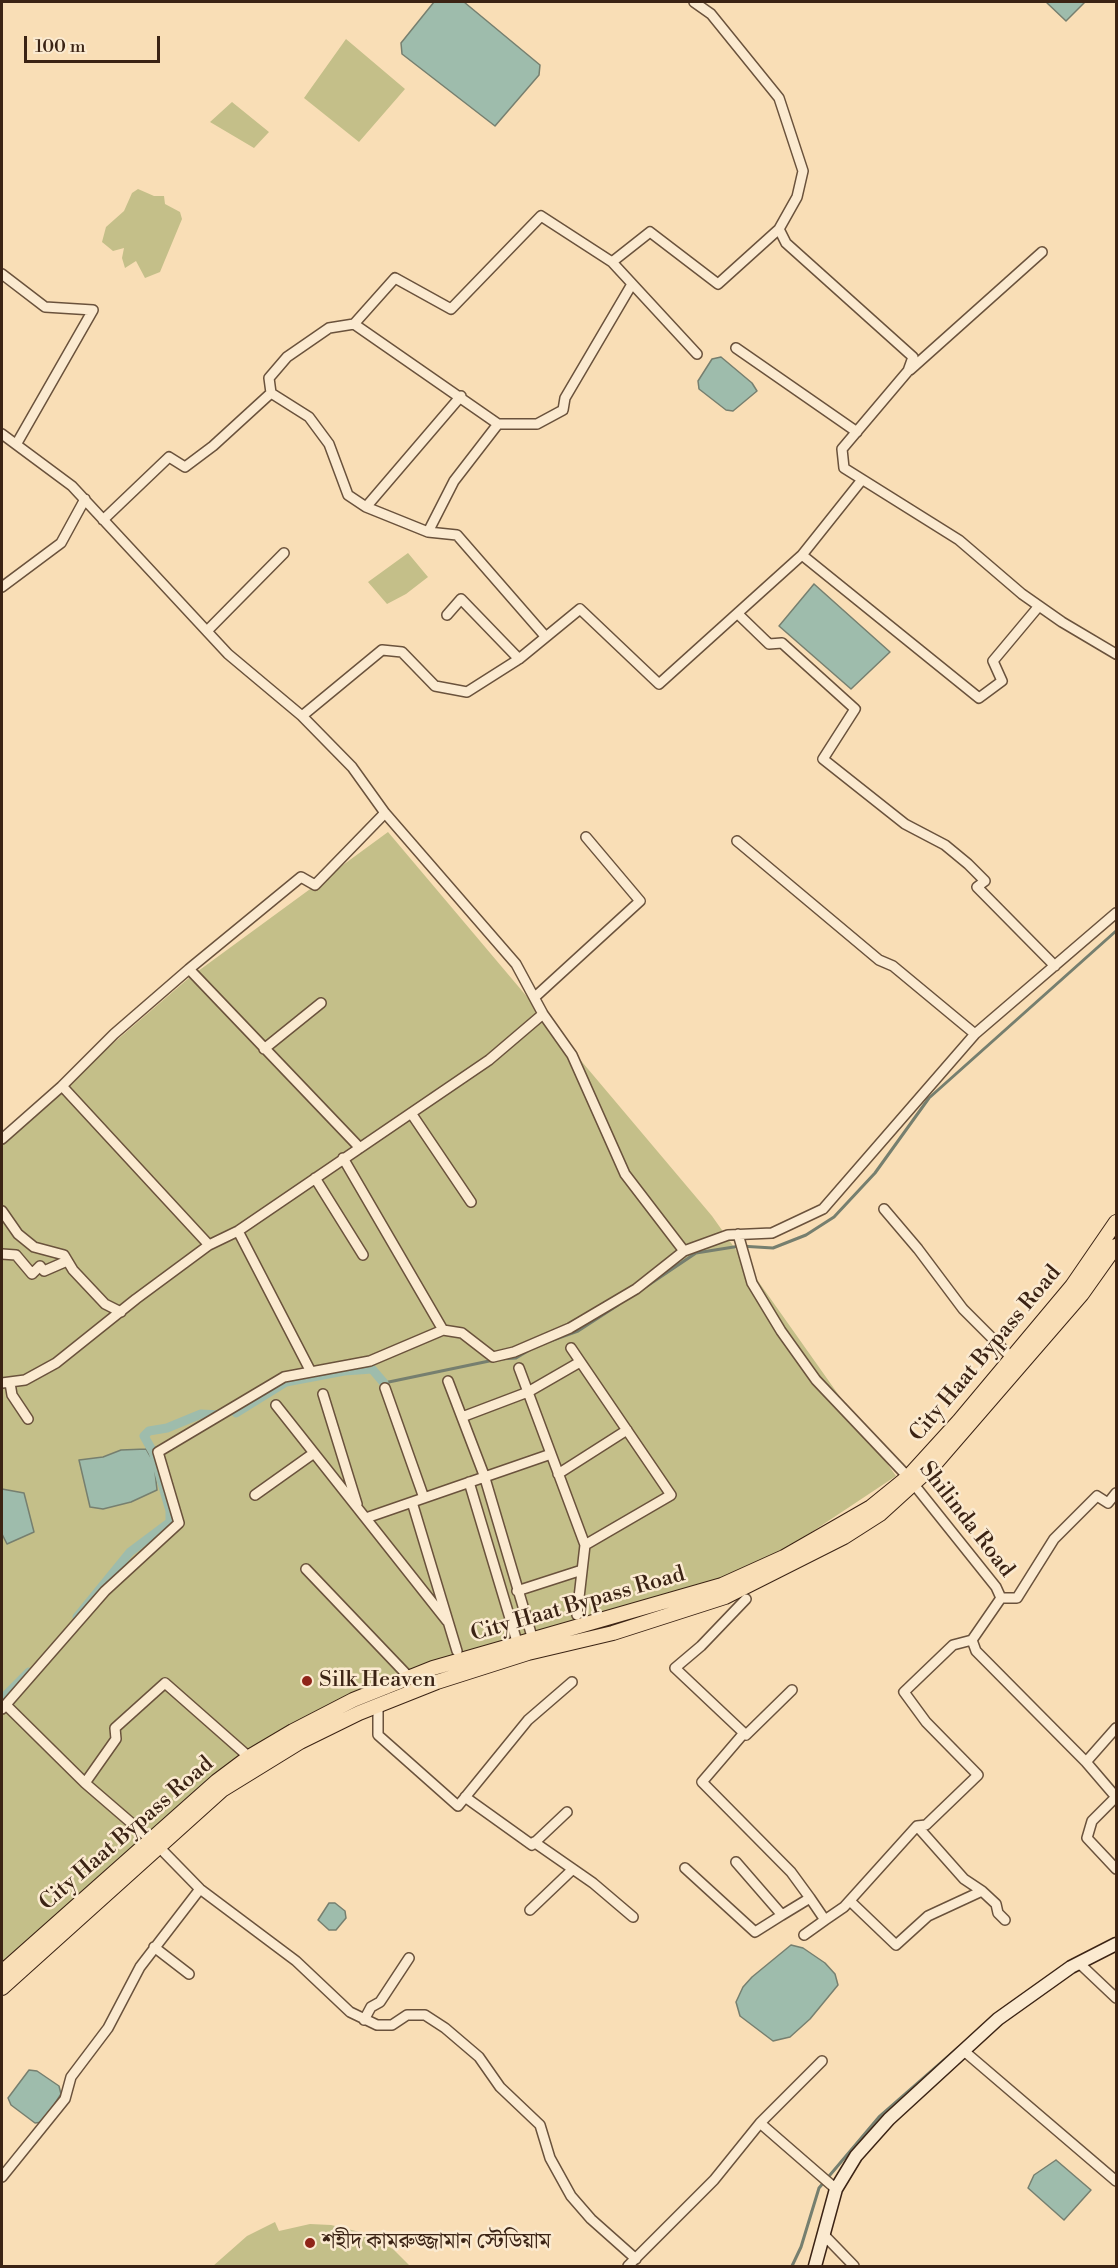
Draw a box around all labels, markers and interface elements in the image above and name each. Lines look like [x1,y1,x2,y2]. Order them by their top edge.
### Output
scale bar [27,24,164,62]
text: 100 m [35,35,86,58]
street label: City Haat Bypass Road [905,1261,1067,1447]
street label: Shilinda Road [913,1457,1019,1583]
street label: City Haat Bypass Road [468,1562,688,1648]
place label: Silk Heaven [319,1668,436,1694]
marker: Silk Heaven [300,1674,314,1688]
street label: City Haat Bypass Road [35,1751,219,1917]
place label: শহীদ কামরুজ্জামান স্টেডিয়াম [322,2230,551,2256]
marker: শহীদ কামরুজ্জামান স্টেডিয়াম [303,2236,317,2250]

